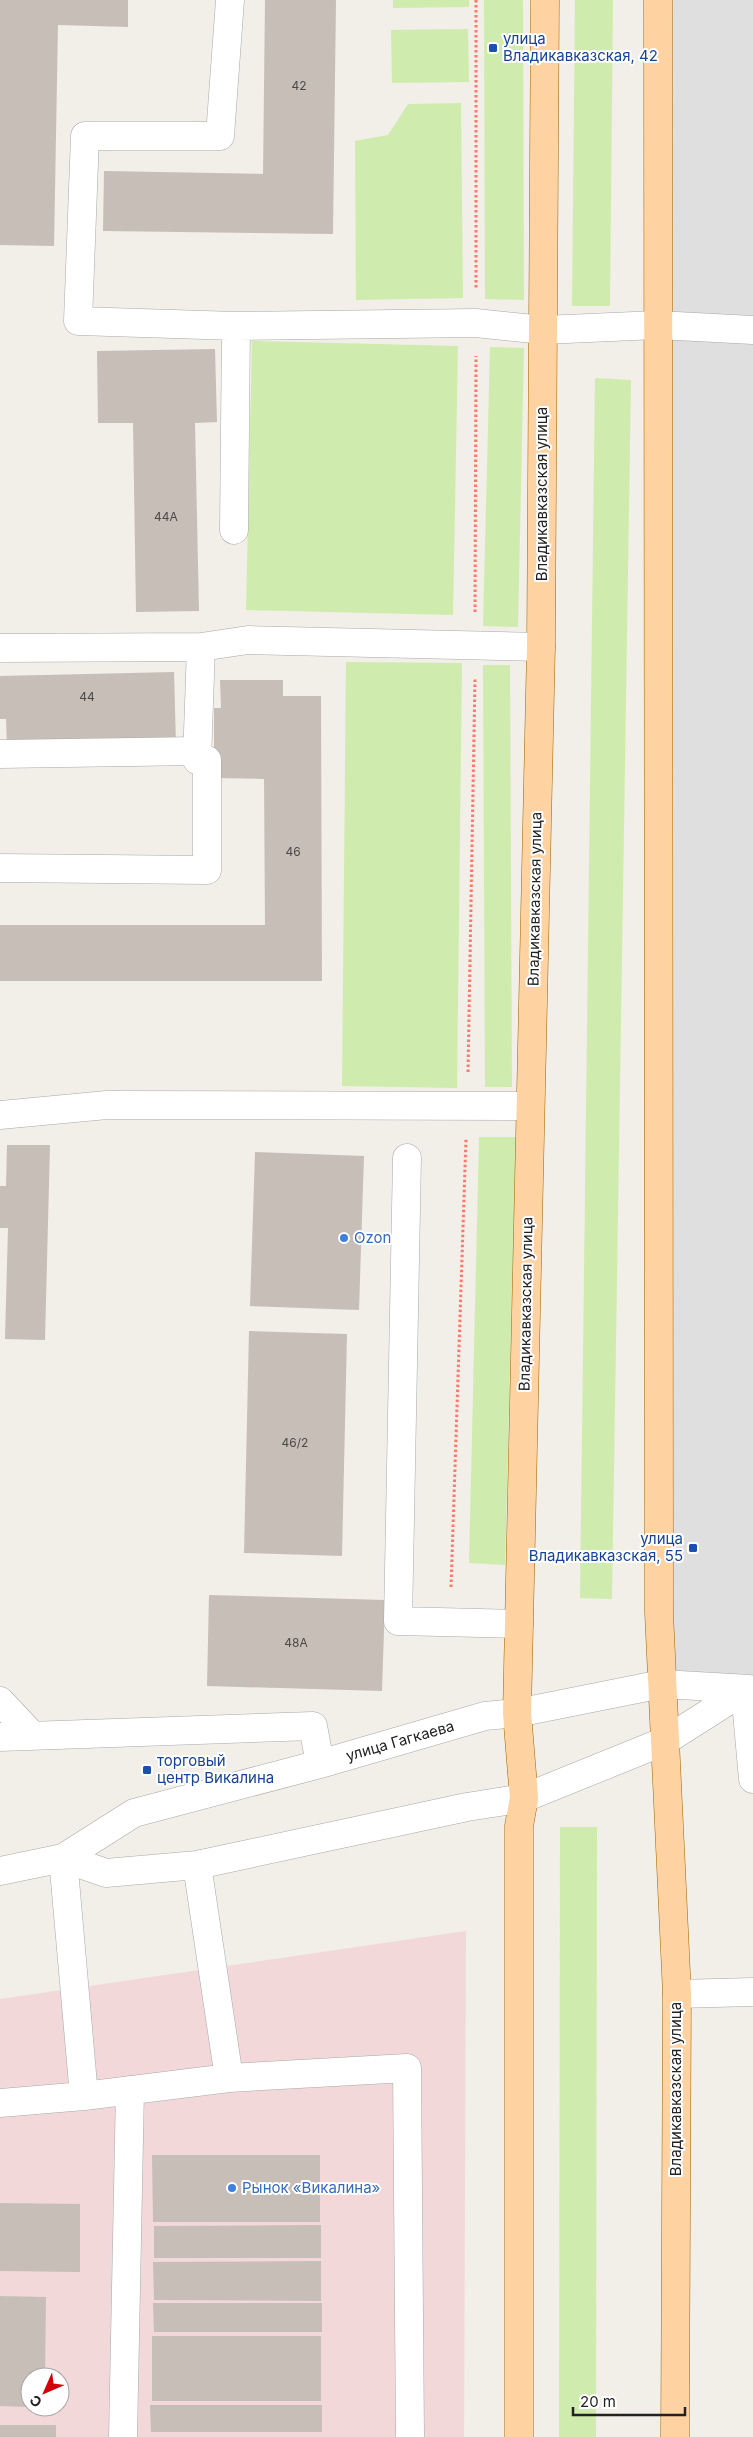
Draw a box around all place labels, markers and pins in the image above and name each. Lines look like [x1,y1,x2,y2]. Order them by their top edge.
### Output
place label: улица Владикавказская, 42 [503,29,658,65]
marker: улица Владикавказская, 42 [487,42,499,54]
place label: Ozon [354,1228,391,1247]
marker: Ozon [338,1232,350,1244]
place label: улица Владикавказская, 55 [529,1529,683,1565]
marker: улица Владикавказская, 55 [687,1542,699,1554]
place label: торговый центр Викалина [157,1751,274,1787]
marker: торговый центр Викалина [141,1764,153,1776]
place label: Рынок «Викалина» [242,2178,380,2197]
marker: Рынок «Викалина» [226,2182,238,2194]

